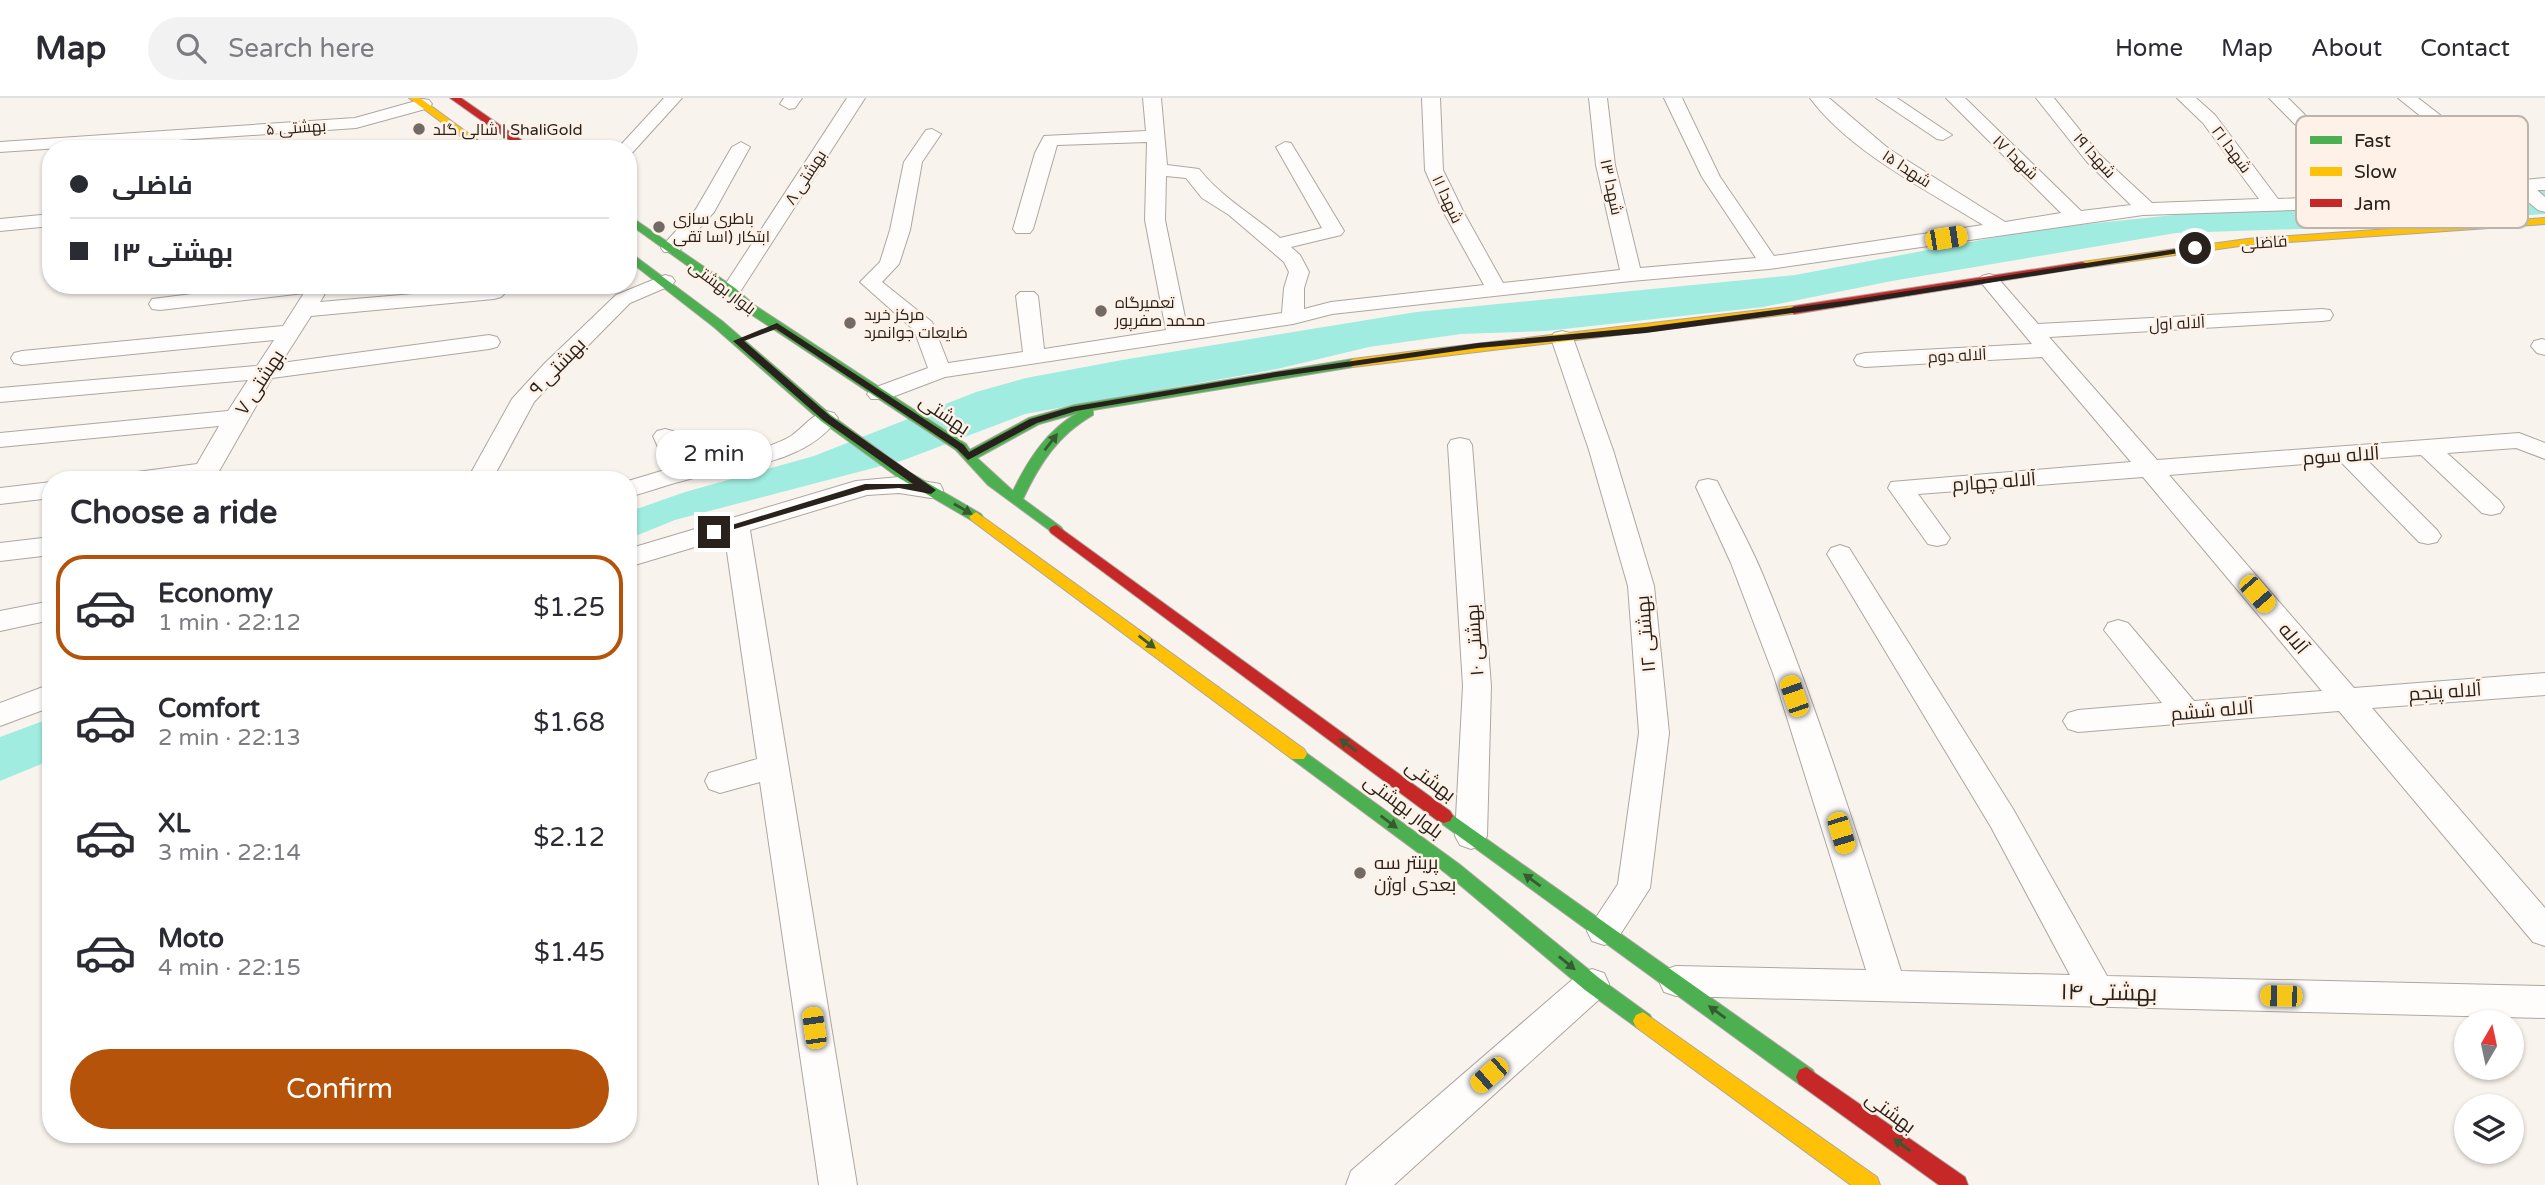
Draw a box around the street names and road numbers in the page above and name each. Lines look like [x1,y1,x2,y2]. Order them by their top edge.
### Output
street label: بهشتی ۵ [265,116,327,140]
street label: شهدا ۲۱ [2207,122,2256,177]
street label: شهدا ۱۹ [2069,129,2120,182]
street label: شهدا ۱۷ [1988,131,2042,184]
street label: بهشتی ۸ [781,146,831,209]
street label: شهدا ۱۵ [1878,146,1935,192]
street label: شهدا ۱۳ [1595,157,1627,217]
street label: شهدا ۱۱ [1427,172,1467,227]
street label: فاضلی [2240,231,2288,255]
street label: بلوار بهشتی [685,256,760,319]
street label: آلاله اول [2149,313,2206,335]
street label: بهشتی ۹ [525,333,590,400]
street label: آلاله دوم [1927,344,1988,369]
street label: بهشتی ۷ [231,346,289,419]
street label: بهشتی [915,390,974,440]
street label: آلاله سوم [2302,442,2380,472]
street label: آلاله چهارم [1951,468,2037,498]
street label: بهشتی ۱۲ [1632,595,1660,673]
street label: بهشتی ۱۰ [1462,603,1488,677]
street label: آلاله [2274,619,2312,659]
street label: آلاله پنجم [2408,678,2482,708]
street label: آلاله ششم [2170,696,2255,728]
street label: بهشتی [1401,755,1460,806]
street label: بلوار بهشتی [1360,770,1447,844]
street label: بهشتی ۱۴ [2060,978,2158,1008]
street label: بهشتی [1861,1087,1920,1138]

